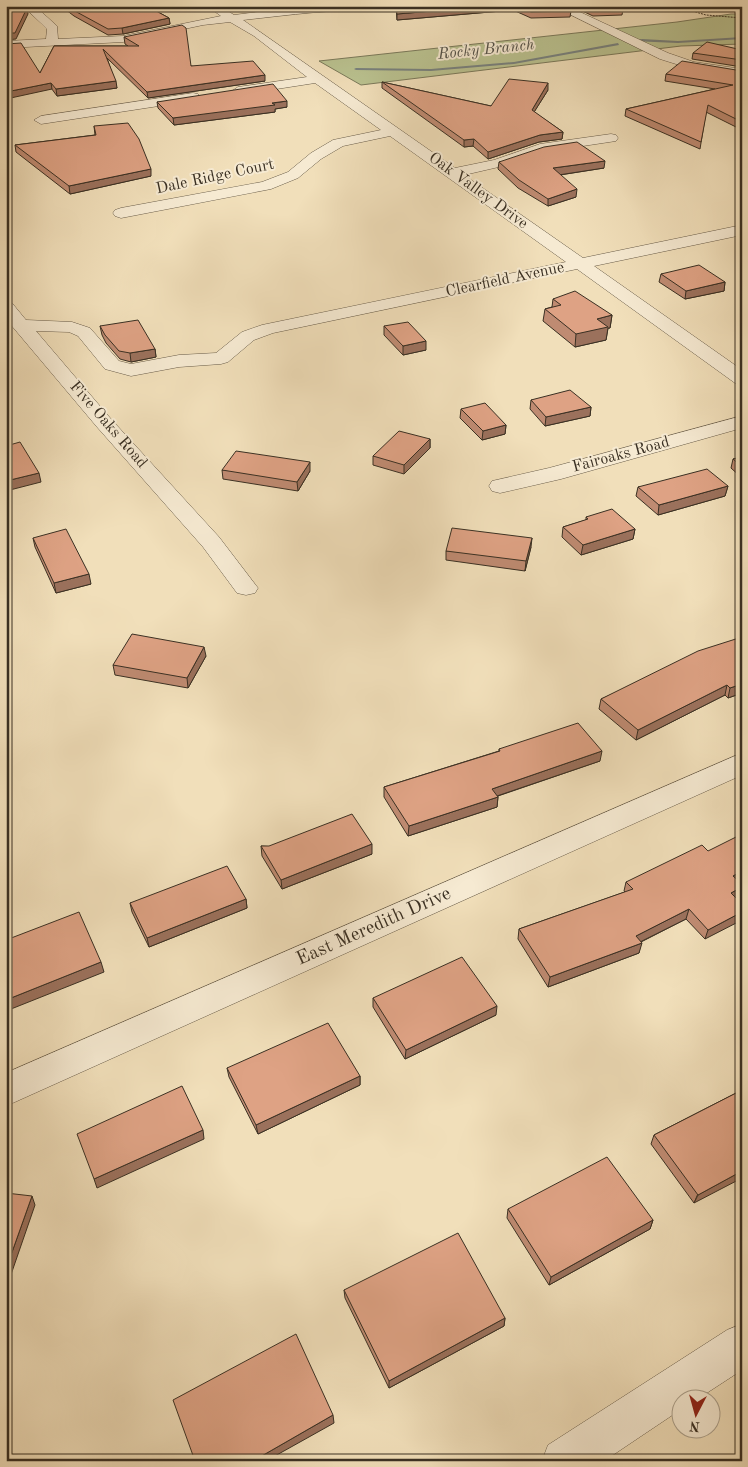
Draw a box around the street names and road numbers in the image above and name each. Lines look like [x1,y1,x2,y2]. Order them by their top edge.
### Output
street label: Oak Valley Drive [425,150,531,232]
street label: Dale Ridge Court [154,157,276,197]
street label: Clearfield Avenue [444,260,566,300]
street label: Five Oaks Road [66,379,150,471]
street label: Fairoaks Road [571,434,671,476]
street label: East Meredith Drive [294,884,454,970]

